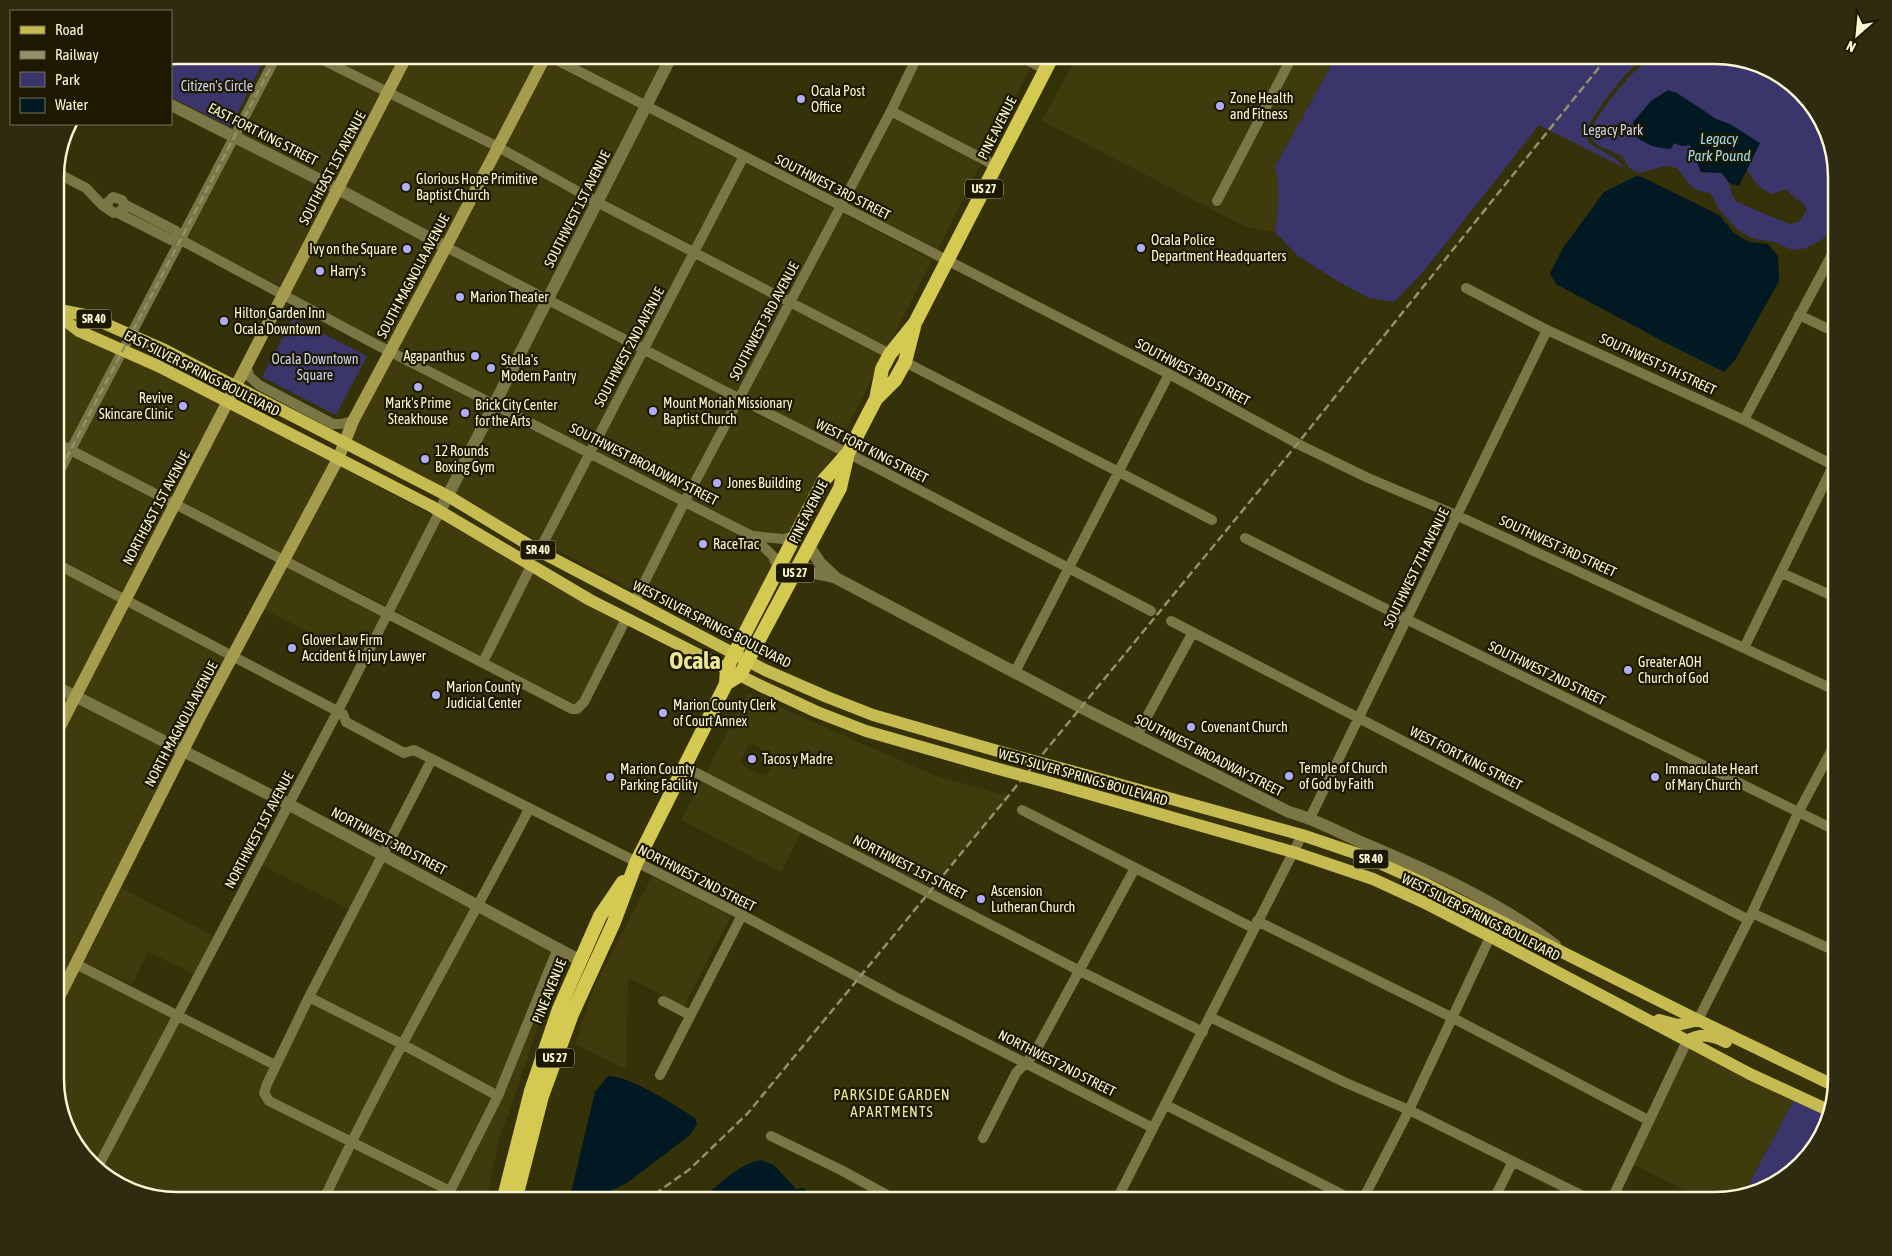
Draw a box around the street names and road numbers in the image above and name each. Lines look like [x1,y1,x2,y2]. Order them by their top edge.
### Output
street label: PINE AVENUE [974,94,1020,162]
street label: EAST FORT KING STREET [206,99,320,169]
street label: SOUTHEAST 1ST AVENUE [295,109,369,227]
street label: SOUTHWEST 1ST AVENUE [541,148,613,270]
street label: SOUTHWEST 3RD STREET [773,151,893,223]
road number: US 27 [965,180,1003,198]
street label: SOUTH MAGNOLIA AVENUE [373,211,453,341]
street label: SOUTHWEST 3RD AVENUE [726,259,802,383]
street label: SOUTHWEST 2ND AVENUE [591,284,667,410]
road number: SR 40 [76,310,112,328]
street label: EAST SILVER SPRINGS BOULEVARD [122,327,282,419]
street label: SOUTHWEST 5TH STREET [1597,330,1719,398]
street label: SOUTHWEST 3RD STREET [1133,335,1253,409]
street label: WEST FORT KING STREET [813,416,931,486]
street label: SOUTHWEST BROADWAY STREET [567,420,721,508]
street label: NORTHEAST 1ST AVENUE [119,448,193,568]
street label: PINE AVENUE [785,478,831,546]
street label: SOUTHWEST 7TH AVENUE [1380,505,1452,631]
street label: SOUTHWEST 3RD STREET [1497,512,1619,580]
road number: SR 40 [520,540,556,560]
road number: US 27 [776,564,814,582]
street label: WEST SILVER SPRINGS BOULEVARD [630,577,794,671]
street label: SOUTHWEST 2ND STREET [1486,638,1608,708]
street label: NORTH MAGNOLIA AVENUE [141,659,221,789]
street label: SOUTHWEST BROADWAY STREET [1132,711,1286,799]
street label: WEST FORT KING STREET [1407,723,1525,793]
street label: WEST SILVER SPRINGS BOULEVARD [996,745,1170,809]
street label: NORTHWEST 1ST AVENUE [221,769,297,891]
street label: NORTHWEST 3RD STREET [329,804,449,878]
street label: NORTHWEST 1ST STREET [850,831,970,903]
street label: NORTHWEST 2ND STREET [636,841,758,915]
road number: SR 40 [1354,850,1388,869]
street label: WEST SILVER SPRINGS BOULEVARD [1399,870,1563,964]
street label: PINE AVENUE [529,956,569,1026]
street label: NORTHWEST 2ND STREET [996,1026,1118,1100]
road number: US 27 [536,1048,574,1068]

